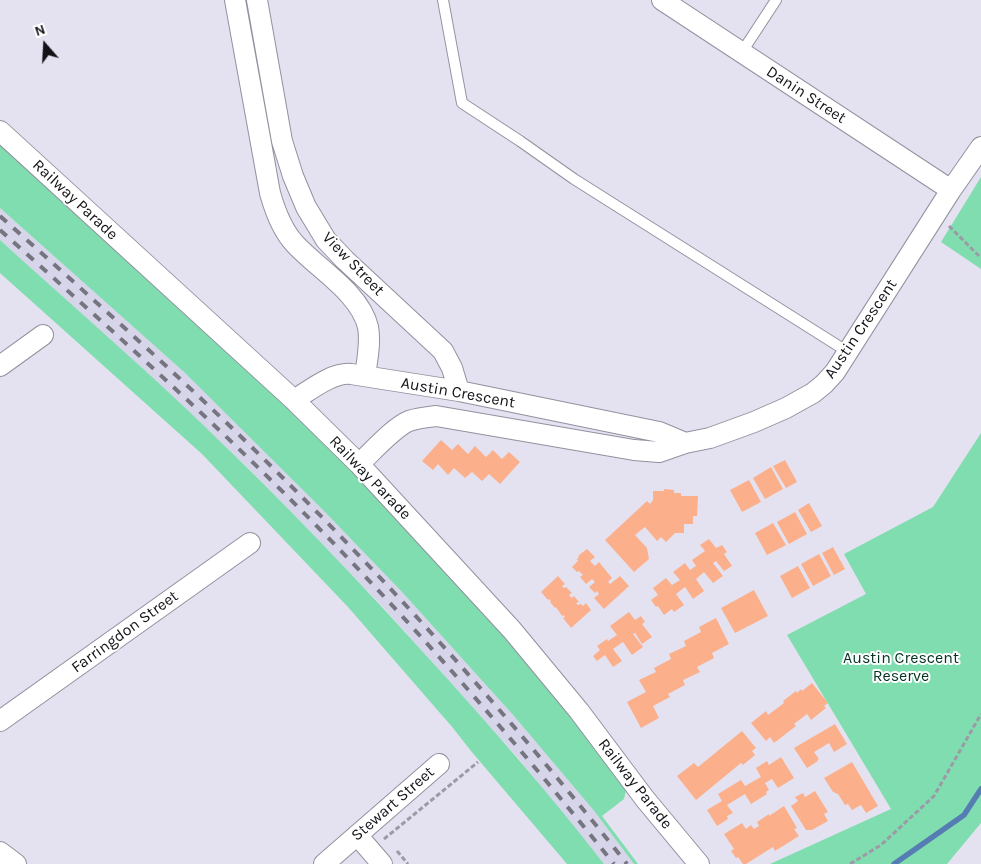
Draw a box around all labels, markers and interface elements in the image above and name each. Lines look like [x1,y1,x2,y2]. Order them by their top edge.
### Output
north arrow [20,20,70,70]
text: N [32,21,47,40]
street label: Danin Street [763,62,849,128]
street label: Railway Parade [28,156,122,244]
street label: View Street [318,228,388,300]
street label: Austin Crescent [821,276,901,382]
street label: Austin Crescent [399,373,517,413]
street label: Railway Parade [325,432,415,524]
street label: Farringdon Street [68,587,182,677]
park label: Austin Crescent Reserve [843,648,959,686]
street label: Railway Parade [594,735,676,833]
street label: Stewart Street [348,763,438,845]

